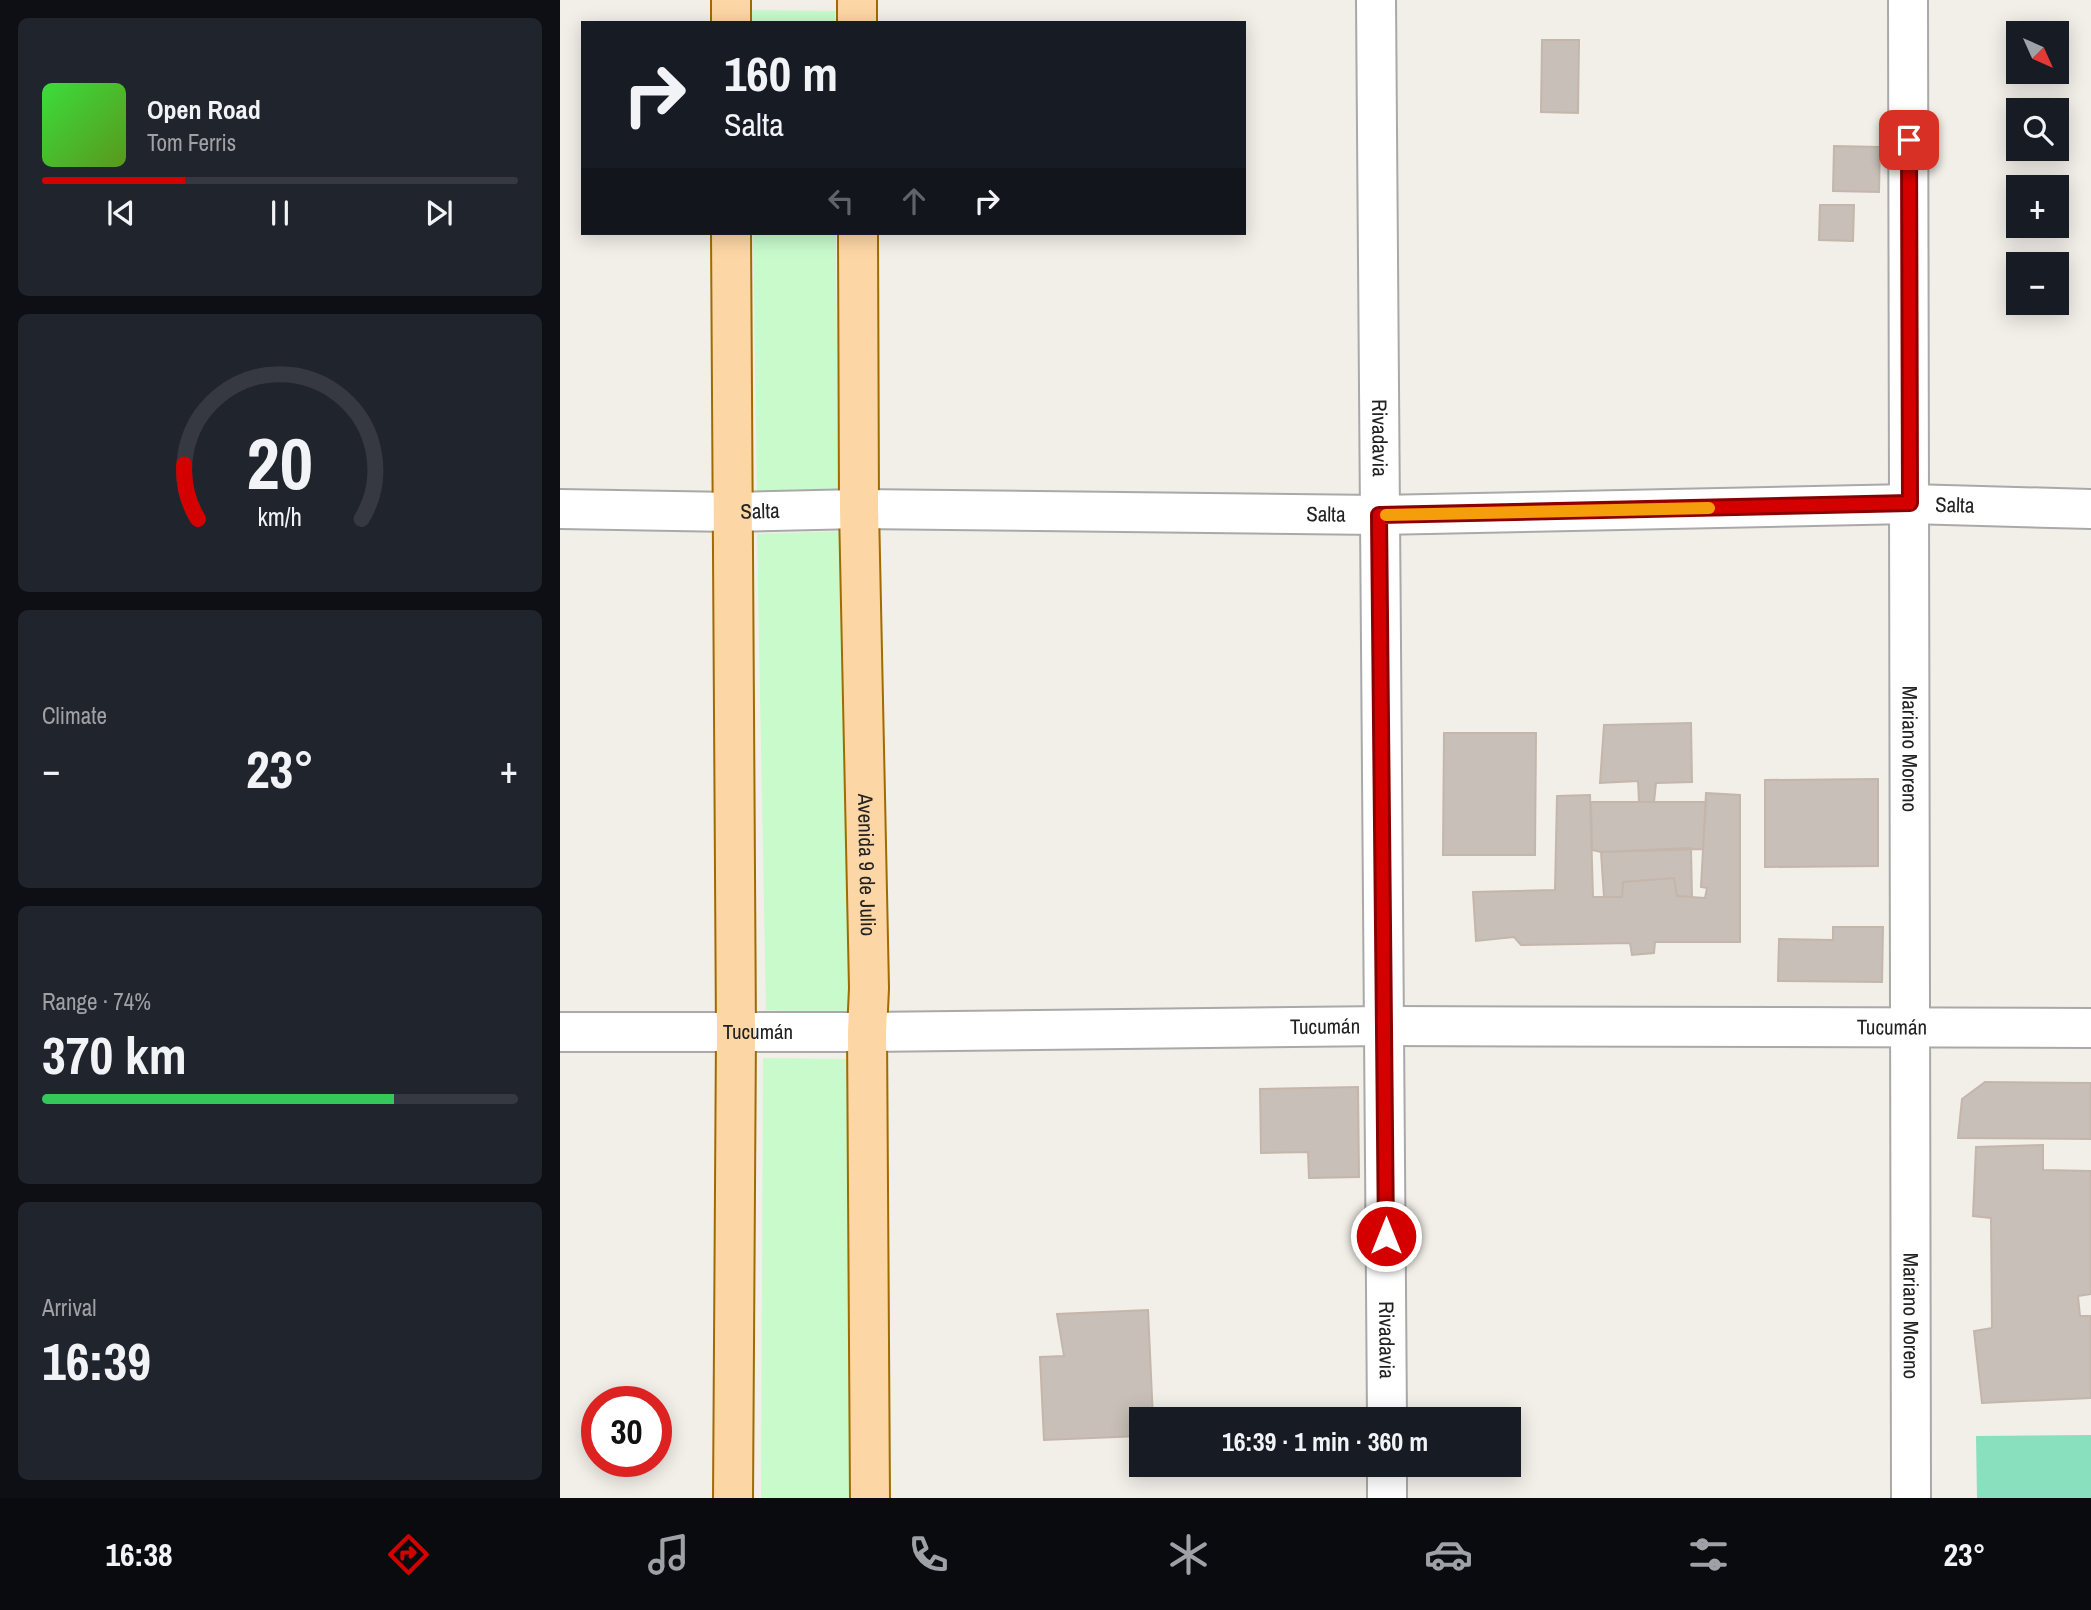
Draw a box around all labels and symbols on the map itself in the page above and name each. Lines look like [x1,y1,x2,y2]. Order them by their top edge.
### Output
north arrow [2006,21,2068,84]
pin [1879,110,1939,170]
street label: Rivadavia [1365,399,1395,477]
street label: Salta [1935,490,1975,520]
street label: Salta [740,496,780,526]
street label: Salta [1306,499,1346,529]
street label: Mariano Moreno [1895,686,1925,812]
street label: Avenida 9 de Julio [851,792,883,936]
street label: Tucumán [1290,1011,1360,1041]
street label: Tucumán [1857,1012,1927,1042]
street label: Tucumán [723,1017,793,1046]
position arrow [1349,1199,1423,1273]
street label: Mariano Moreno [1897,1253,1926,1379]
street label: Rivadavia [1372,1301,1402,1379]
speed limit sign: 30 [581,1386,672,1477]

